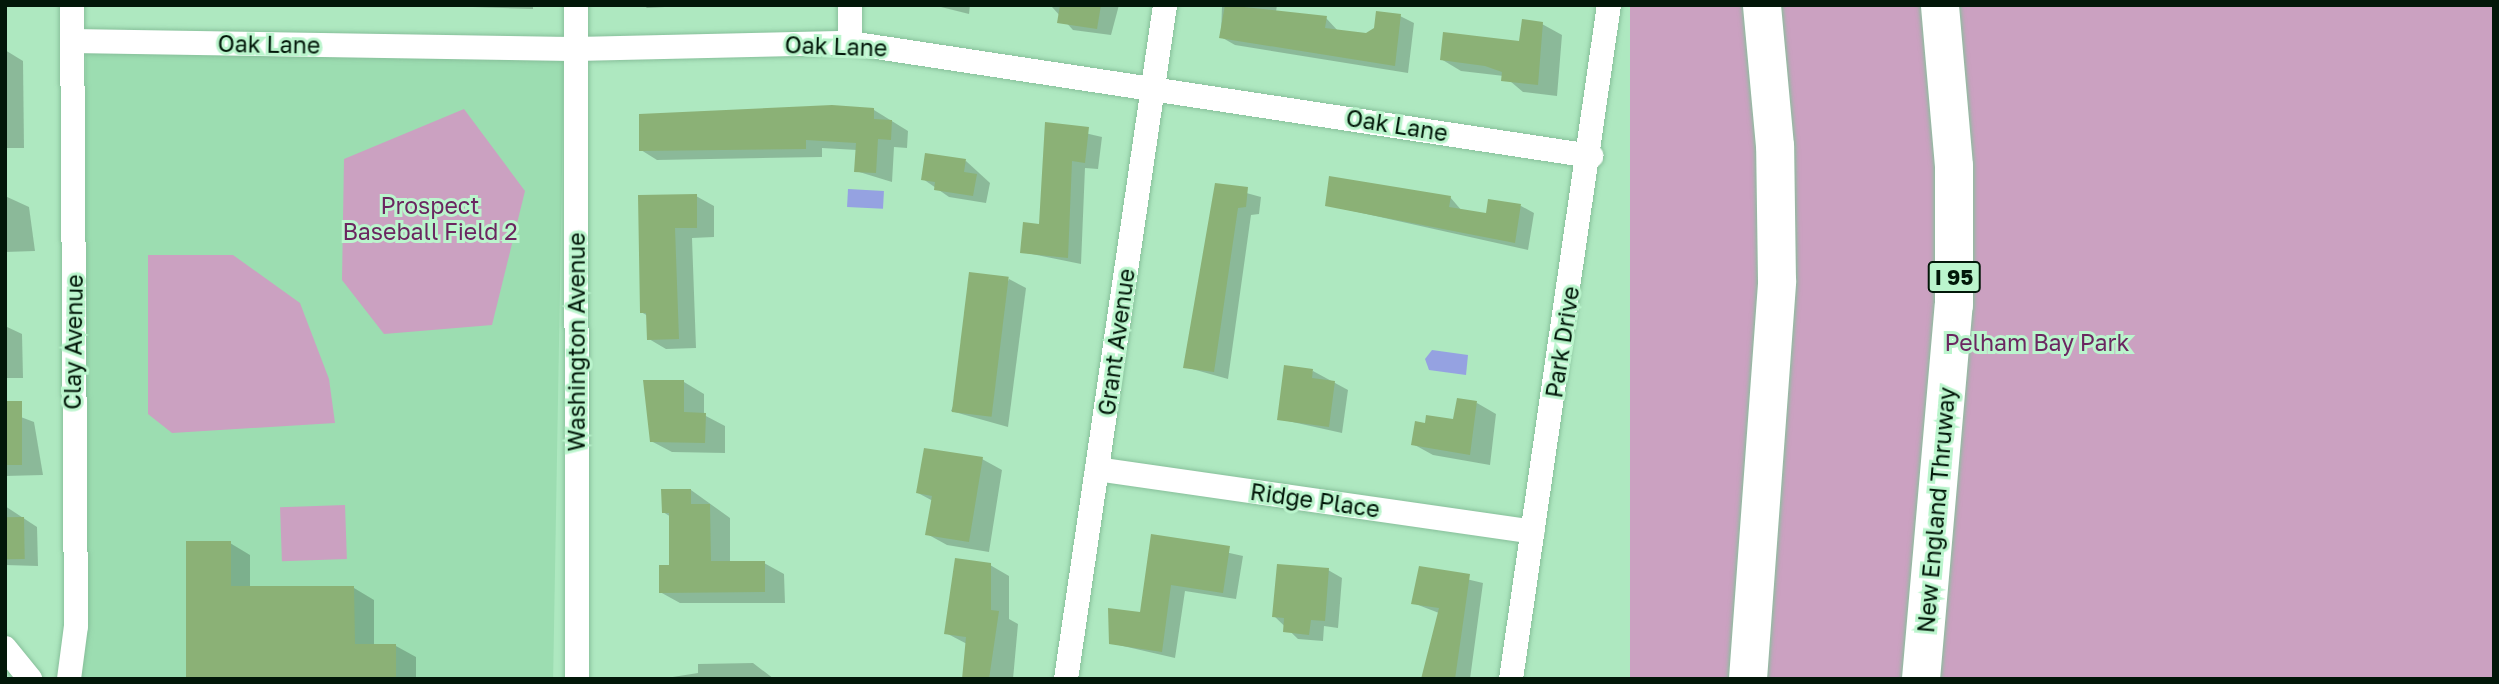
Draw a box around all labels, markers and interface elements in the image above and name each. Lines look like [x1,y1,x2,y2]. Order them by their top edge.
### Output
street label: Oak Lane [217,29,321,59]
street label: Oak Lane [784,30,888,62]
street label: Oak Lane [1344,103,1450,147]
park label: Prospect Baseball Field 2 [342,191,518,245]
street label: Washington Avenue [562,232,590,452]
road number: I 95 [1926,260,1982,294]
street label: Grant Avenue [1092,267,1140,417]
street label: Clay Avenue [58,274,88,410]
street label: Park Drive [1540,284,1584,400]
park label: Pelham Bay Park [1944,328,2130,356]
street label: New England Thruway [1912,386,1960,634]
street label: Ridge Place [1248,477,1382,523]

